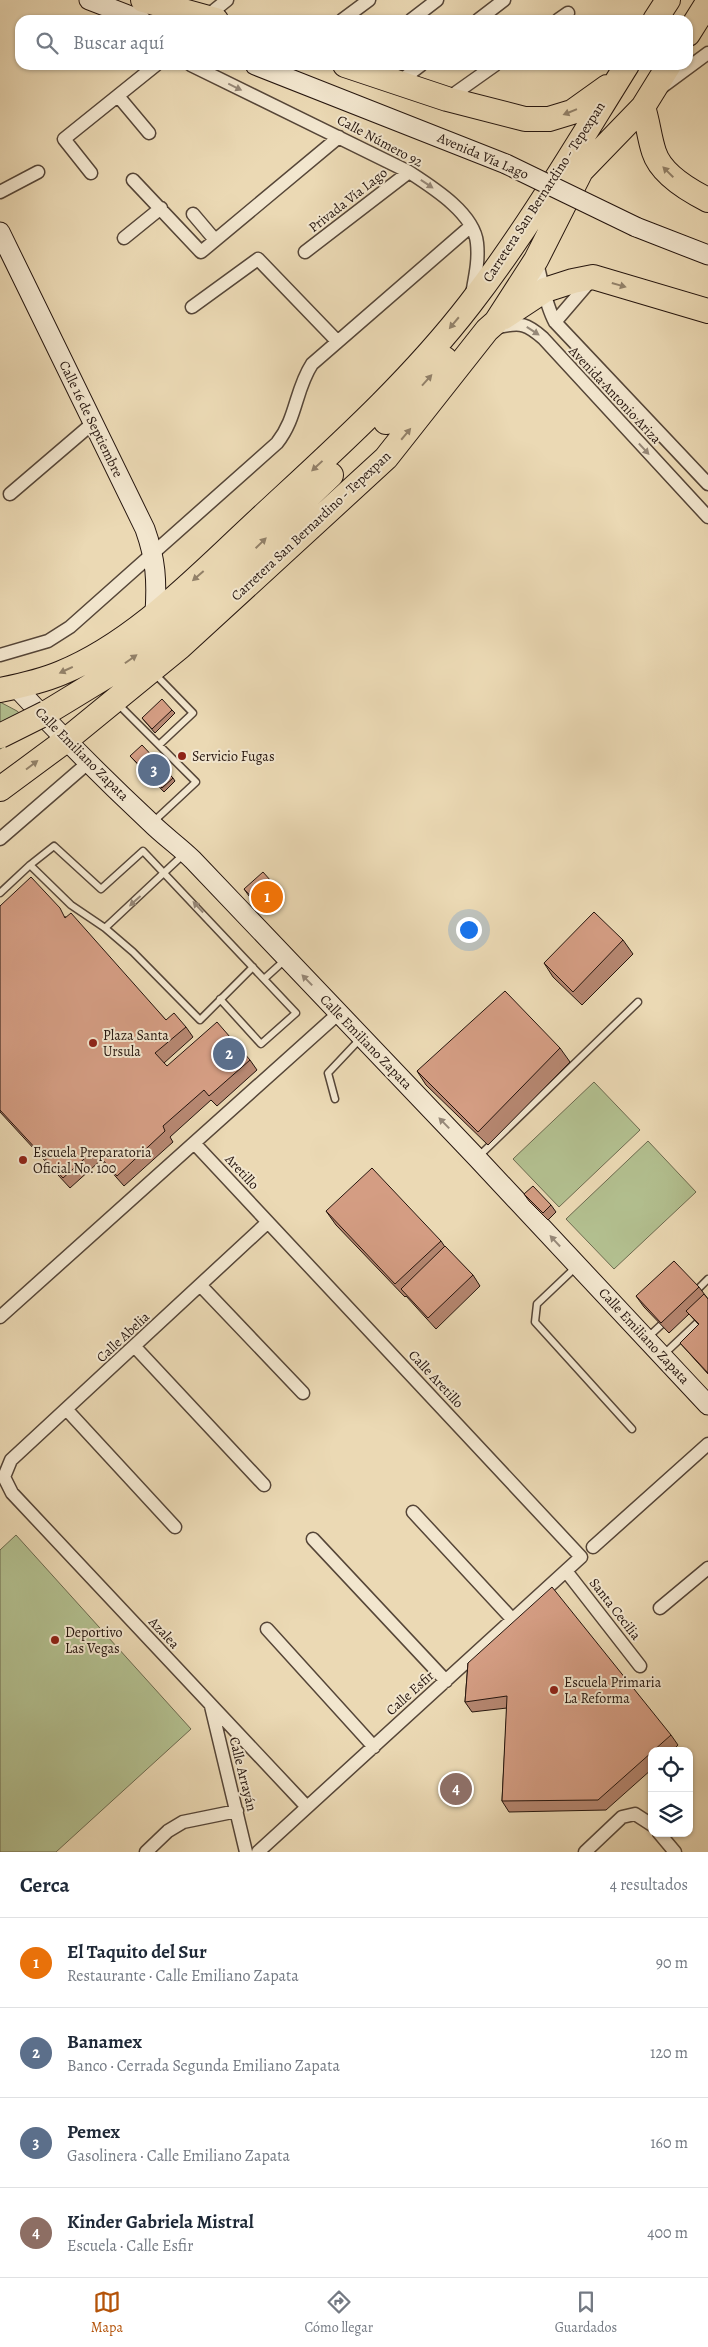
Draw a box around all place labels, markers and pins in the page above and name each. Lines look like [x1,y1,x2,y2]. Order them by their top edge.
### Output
place label: Servicio Fugas [192,747,275,766]
marker: Servicio Fugas [176,750,188,762]
pin: 3 [138,751,170,789]
pin: 1 [251,878,283,916]
place label: Plaza Santa Ursula [103,1026,169,1061]
pin: 2 [213,1035,245,1073]
marker: Plaza Santa Ursula [87,1037,99,1049]
place label: Escuela Preparatoria Oficial No. 100 [33,1143,152,1178]
marker: Escuela Preparatoria Oficial No. 100 [17,1154,29,1166]
place label: Deportivo Las Vegas [65,1623,122,1658]
marker: Deportivo Las Vegas [49,1634,61,1646]
place label: Escuela Primaria La Reforma [564,1673,662,1708]
marker: Escuela Primaria La Reforma [548,1684,560,1696]
pin: 4 [440,1770,472,1808]

